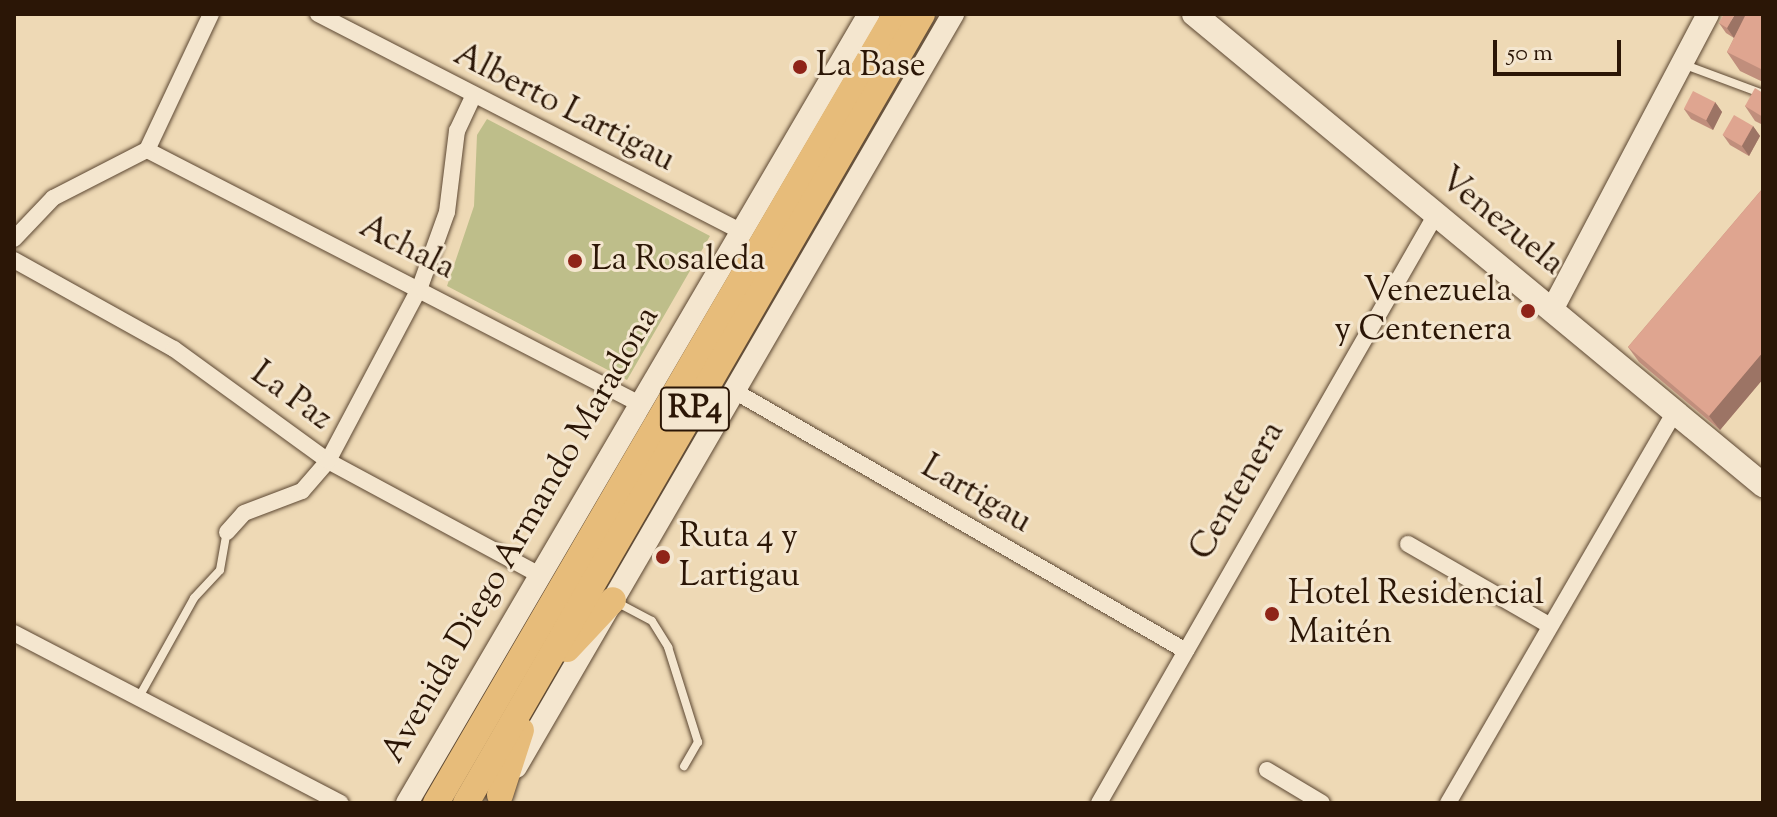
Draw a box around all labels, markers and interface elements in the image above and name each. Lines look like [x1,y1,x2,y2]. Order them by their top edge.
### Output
scale bar [1497,24,1625,74]
street label: Alberto Lartigau [447,35,681,181]
text: 50 m [1507,37,1553,71]
place label: La Base [816,47,926,87]
marker: La Base [791,58,809,76]
street label: Venezuela [1430,159,1572,285]
street label: Achala [352,207,462,289]
place label: La Rosaleda [591,241,765,281]
marker: La Rosaleda [566,252,584,270]
place label: Venezuela y Centenera [1334,271,1512,350]
street label: Avenida Diego Armando Maradona [373,300,669,770]
marker: Venezuela y Centenera [1519,302,1537,320]
street label: La Paz [242,354,340,440]
road number: RP4 [659,381,731,437]
street label: Centenera [1182,414,1294,568]
street label: Lartigau [913,447,1039,543]
place label: Ruta 4 y Lartigau [679,517,800,596]
marker: Ruta 4 y Lartigau [654,548,672,566]
place label: Hotel Residencial Maitén [1288,574,1544,654]
marker: Hotel Residencial Maitén [1263,605,1281,623]

